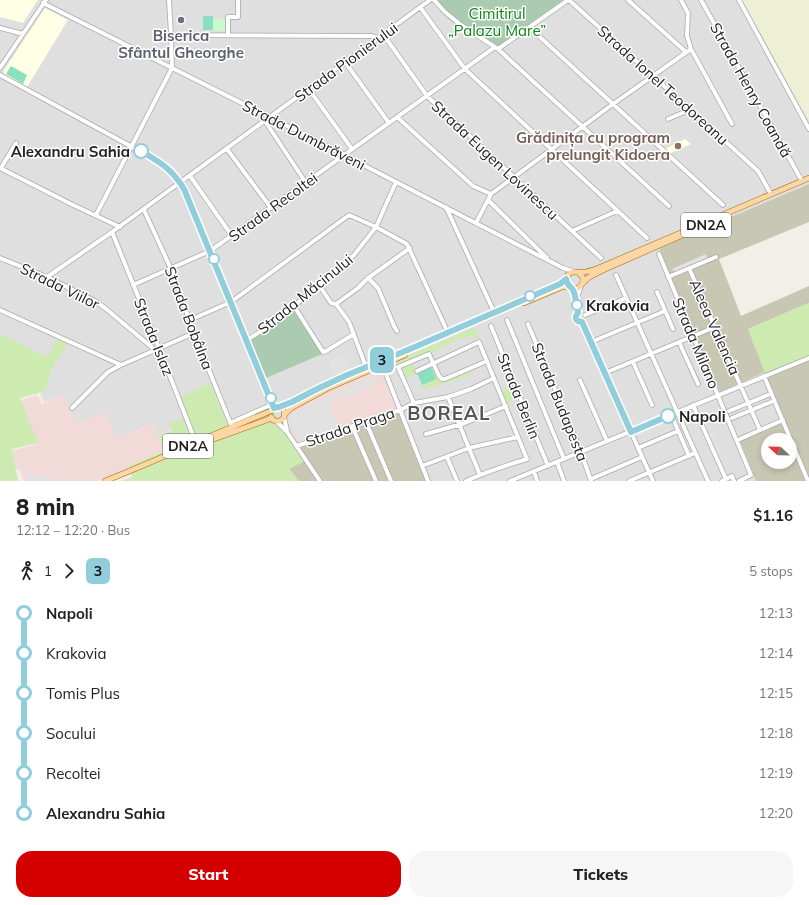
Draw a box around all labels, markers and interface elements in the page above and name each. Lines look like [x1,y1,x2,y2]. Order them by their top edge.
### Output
park label: Cimitirul „Palazu Mare” [448,4,546,40]
marker: Biserica Sfântul Gheorghe [176,15,186,25]
street label: Strada Pionierului [291,18,401,106]
street label: Strada Henry Coandă [706,19,796,161]
street label: Strada Ionel Teodoreanu [594,21,732,149]
place label: Biserica Sfântul Gheorghe [118,26,244,62]
street label: Strada Dumbrăveni [239,96,369,174]
street label: Strada Eugen Lovinescu [428,96,562,224]
place label: Grădinița cu program prelungit Kidoera [516,128,670,164]
marker: Grădinița cu program prelungit Kidoera [673,141,683,151]
place label: Alexandru Sahia [11,142,130,161]
marker: Alexandru Sahia [133,143,149,159]
street label: Strada Recoltei [225,168,321,246]
road number: DN2A [681,213,731,237]
street label: Strada Măcinului [254,250,356,338]
unlabelled marker [208,253,220,265]
street label: Strada Viilor [17,259,103,314]
street label: Strada Bobâlna [161,264,217,372]
street label: Aleea Valencia [685,276,745,378]
unlabelled marker [524,290,536,302]
street label: Strada Islaz [130,295,178,379]
street label: Strada Milano [668,295,724,391]
place label: Krakovia [586,296,649,315]
marker: Krakovia [571,299,583,311]
street label: Strada Budapesta [528,340,592,464]
line badge: 3 [369,347,395,373]
street label: Strada Berlin [493,350,545,442]
text: 3 [378,351,386,369]
unlabelled marker [265,392,277,404]
district label: BOREAL [407,401,491,425]
street label: Strada Praga [303,403,397,451]
place label: Napoli [679,407,726,426]
marker: Napoli [660,408,676,424]
north arrow [761,433,797,469]
map controls [761,433,797,469]
road number: DN2A [163,434,213,458]
text: 8 min [16,493,75,521]
text: $1.16 [753,506,793,525]
text: 12:12 – 12:20 · Bus [16,522,130,538]
icon: walk [16,560,38,582]
icon: forward [58,560,80,582]
text: 3 [94,562,102,580]
text: 1 [44,563,52,579]
text: 5 stops [749,563,793,579]
text: Napoli [46,604,93,623]
text: 12:13 [759,605,793,621]
text: Krakovia [46,644,106,663]
text: 12:14 [759,645,793,661]
text: Tomis Plus [46,684,120,703]
text: 12:15 [759,685,793,701]
text: Socului [46,724,96,743]
text: 12:18 [759,725,793,741]
text: Recoltei [46,764,101,783]
text: 12:19 [759,765,793,781]
text: Alexandru Sahia [46,804,165,823]
text: 12:20 [759,805,793,821]
button: Start [16,851,401,897]
button: Tickets [409,851,793,897]

